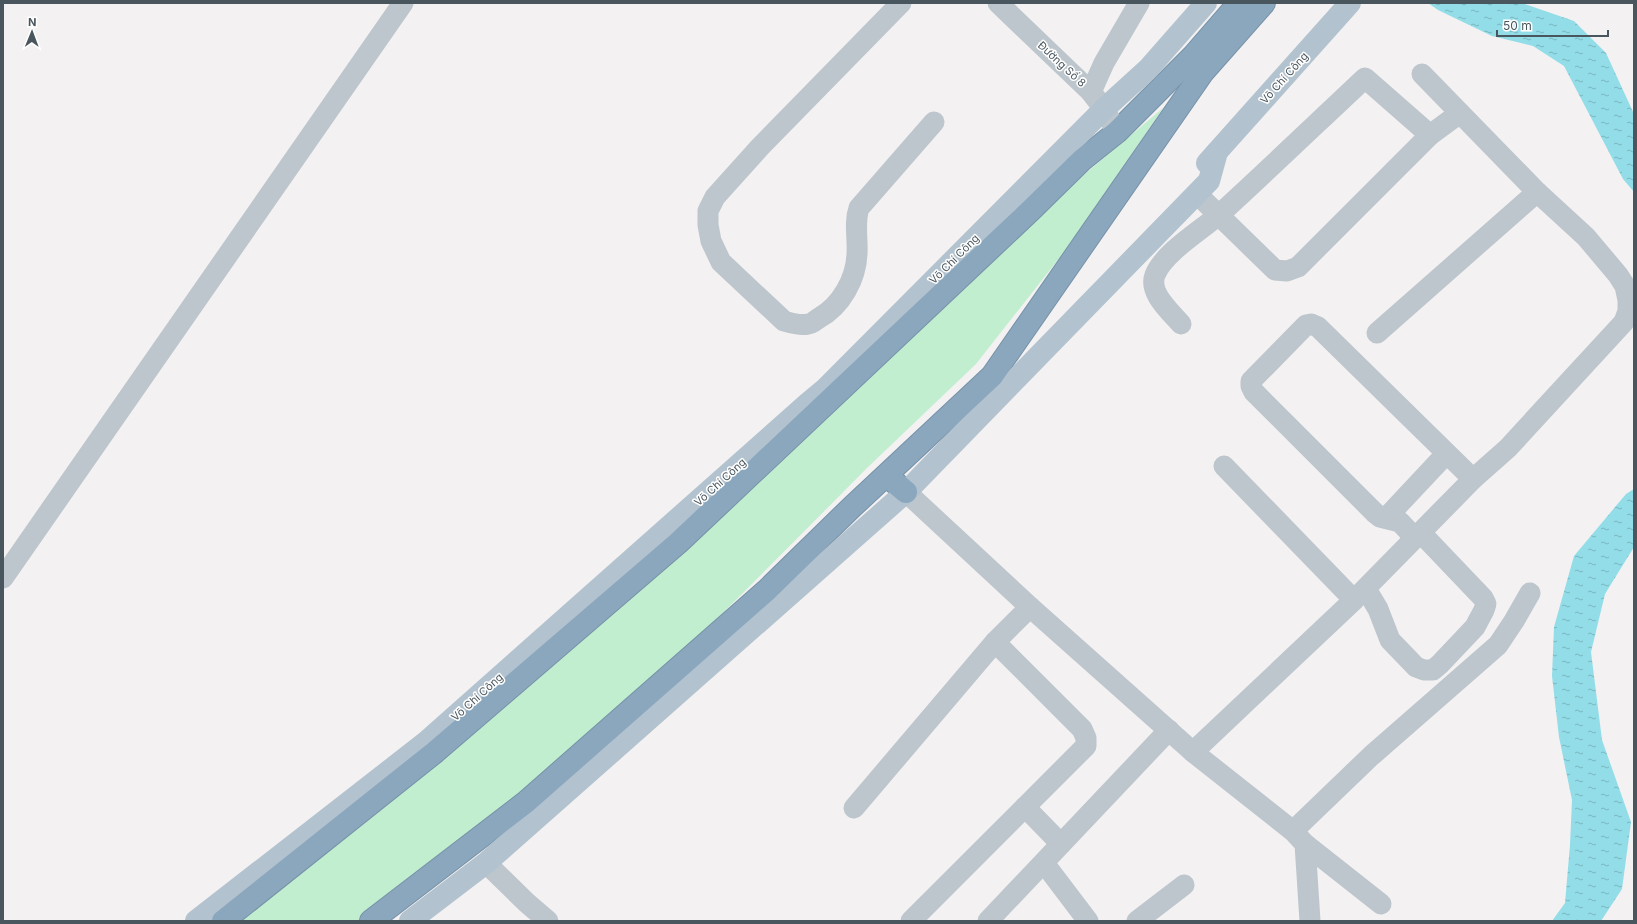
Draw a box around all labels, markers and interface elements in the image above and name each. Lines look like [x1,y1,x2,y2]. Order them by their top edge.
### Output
north arrow [12,12,52,52]
scale bar [1497,12,1608,38]
text: N [28,15,36,29]
text: 50 m [1503,18,1532,33]
street label: Đường Số 8 [1035,38,1089,90]
street label: Võ Chí Công [1257,49,1311,107]
street label: Võ Chí Công [926,231,982,287]
street label: Võ Chí Công [691,455,749,509]
street label: Võ Chí Công [448,670,506,724]

